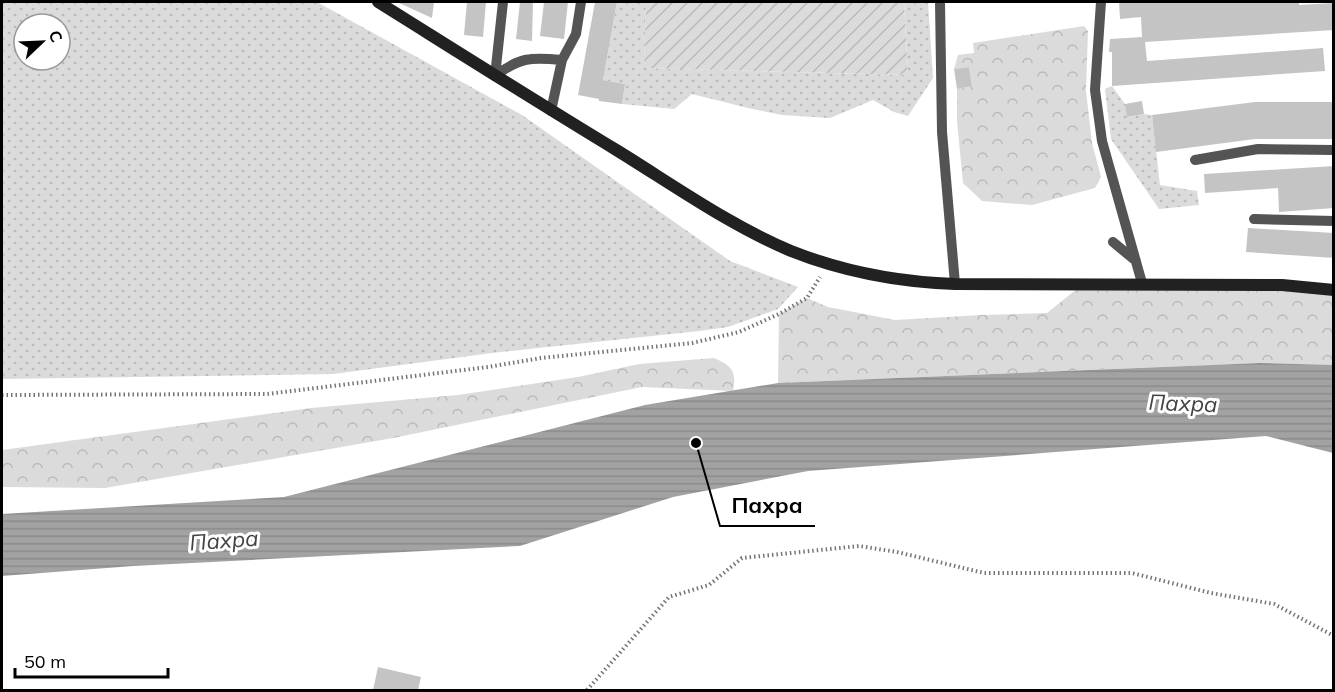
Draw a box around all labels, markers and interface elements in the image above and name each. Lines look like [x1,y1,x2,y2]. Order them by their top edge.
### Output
north arrow [12,12,72,72]
text: С [44,27,67,45]
water label: Пахра [1148,388,1218,418]
callout: Пахра [720,486,815,526]
text: Пахра [731,491,803,519]
water label: Пахра [189,524,259,556]
scale bar [15,641,168,679]
text: 50 m [24,650,66,673]

